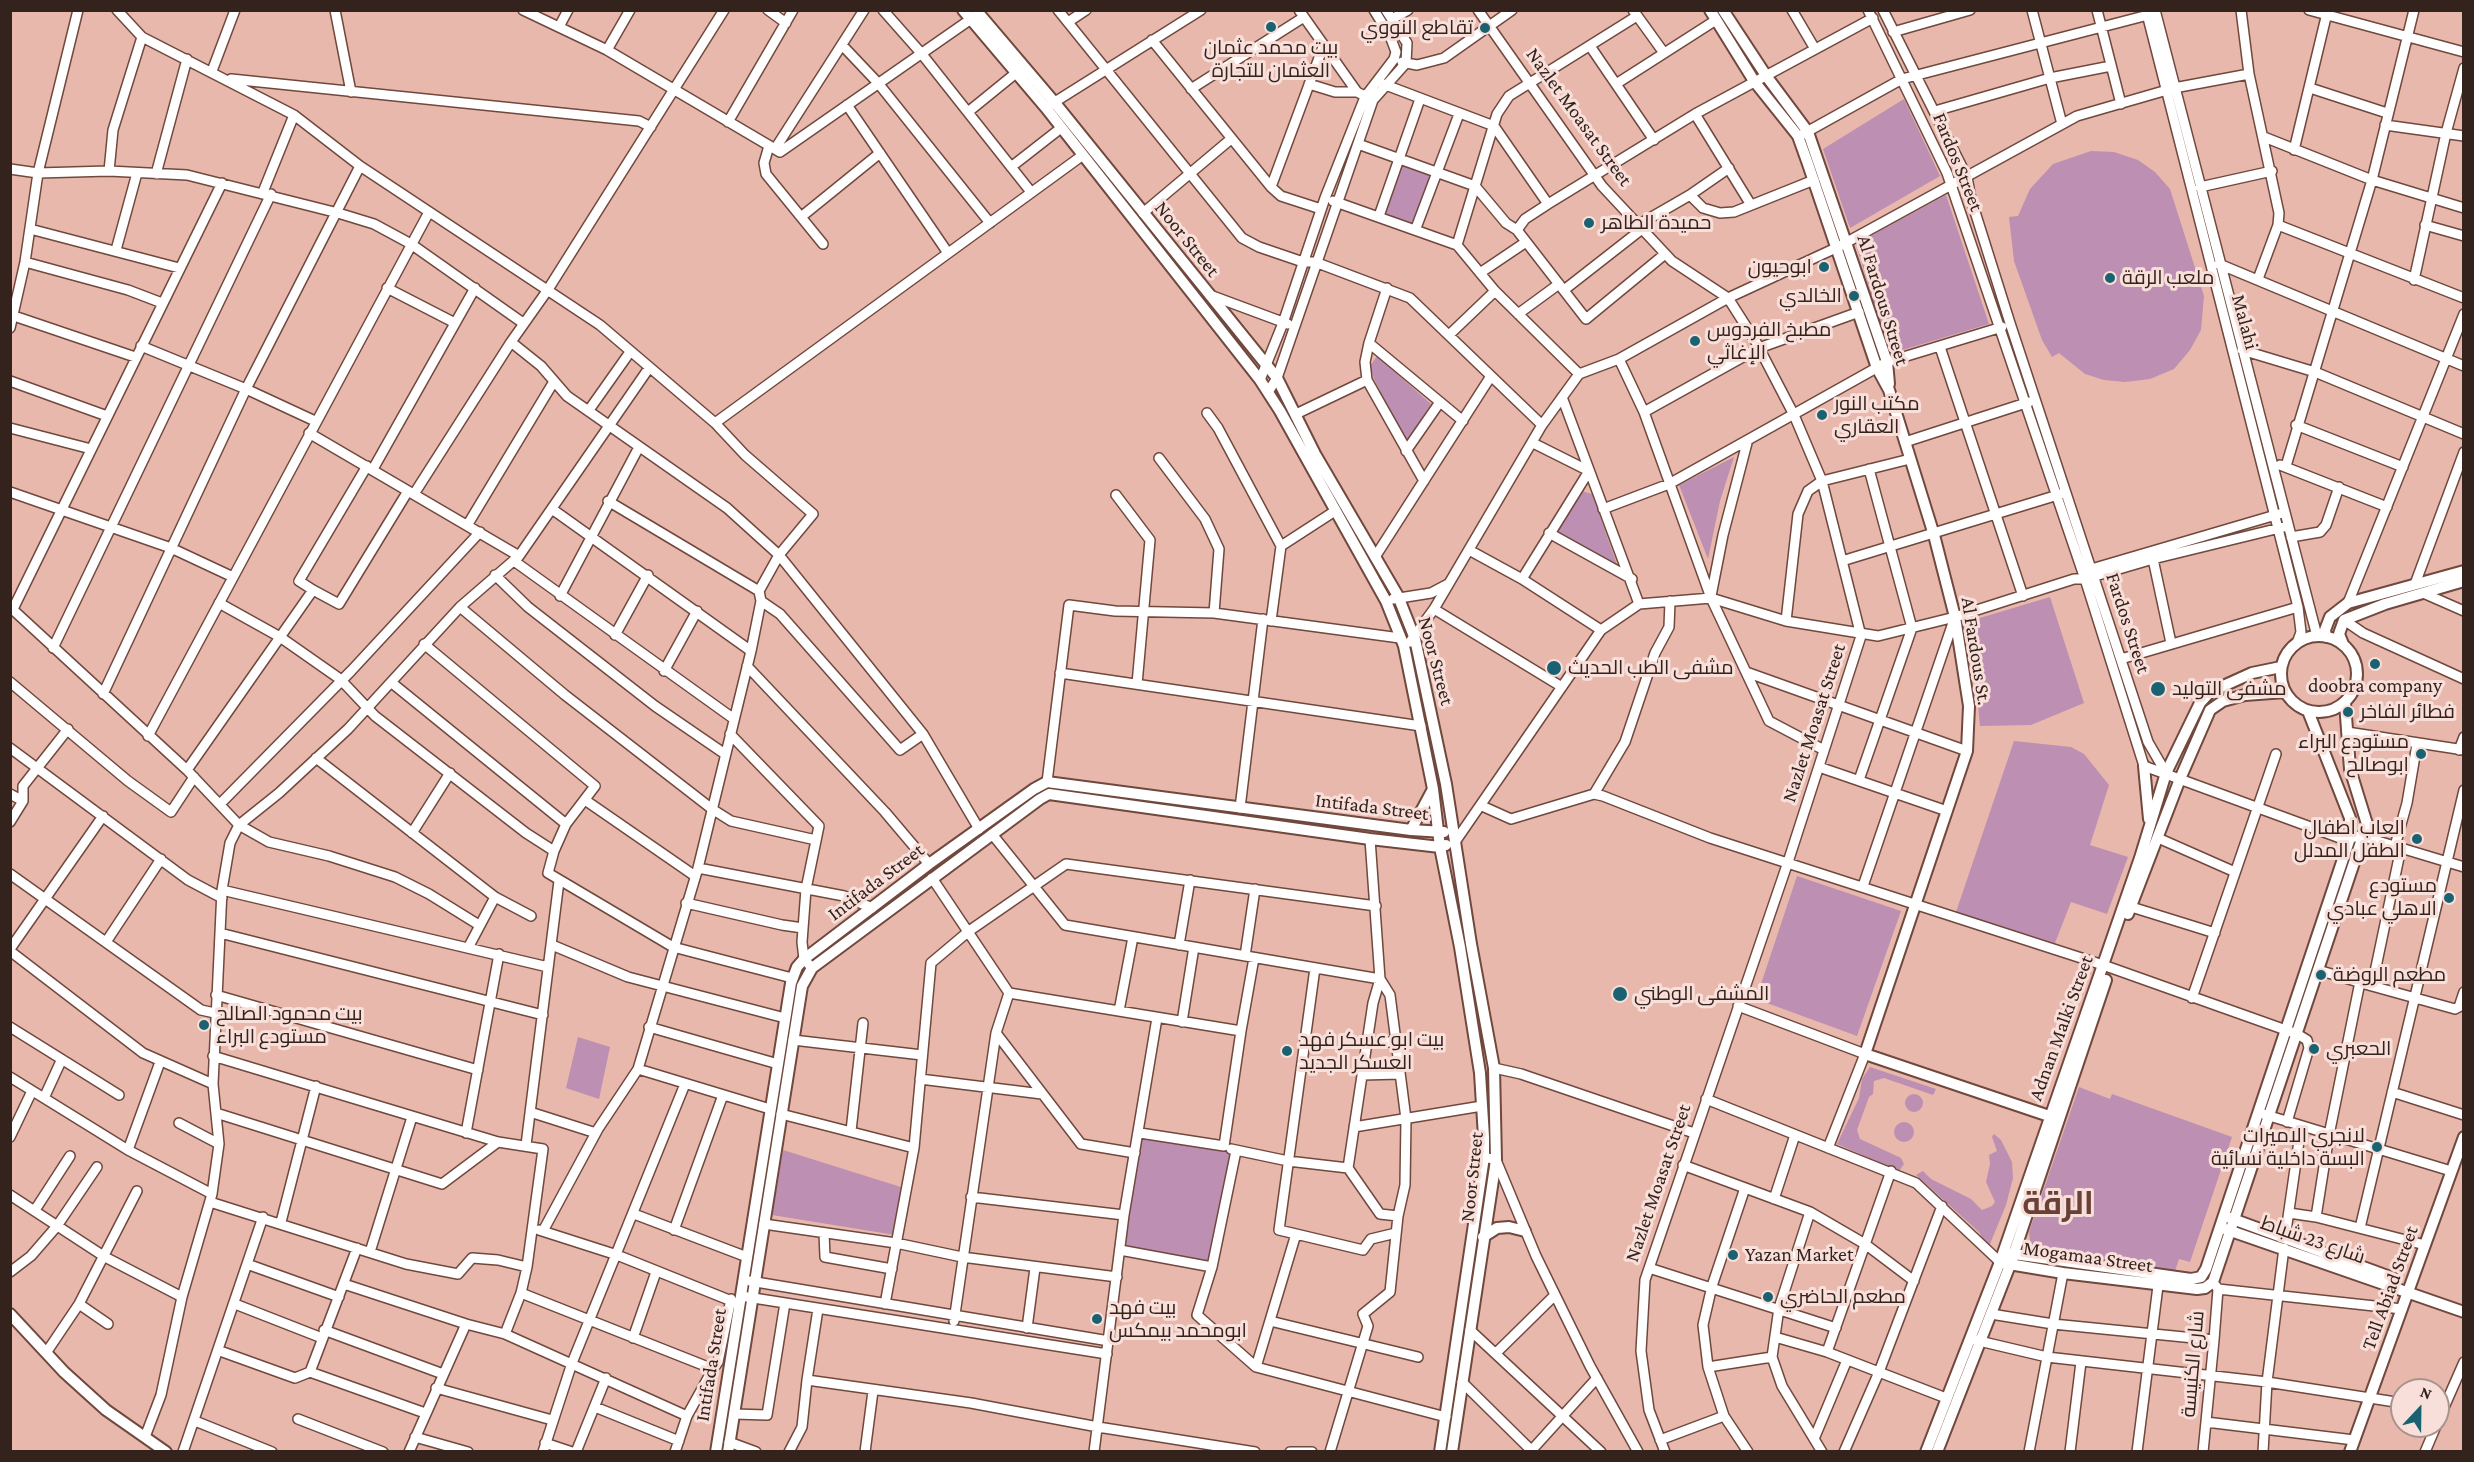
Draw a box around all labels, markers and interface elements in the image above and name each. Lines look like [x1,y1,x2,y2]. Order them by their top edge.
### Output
place label: تقاطع النووي [1361,16,1473,40]
marker: بيت محمد عثمان العثمان للتجارة [1264,20,1278,34]
marker: تقاطع النووي [1478,21,1492,35]
place label: بيت محمد عثمان العثمان للتجارة [1204,36,1338,83]
street label: Nazlet Moasat Street [1521,43,1637,191]
street label: Fardos Street [1927,109,1989,215]
street label: Noor Street [1149,196,1225,282]
place label: حميدة الطاهر [1601,211,1711,235]
marker: حميدة الطاهر [1582,216,1596,230]
street label: Al Fardous Street [1852,232,1914,368]
place label: ابوحيون [1748,255,1812,279]
marker: ابوحيون [1817,260,1831,274]
place label: ملعب الرقة [2122,266,2214,290]
marker: ملعب الرقة [2103,271,2117,285]
place label: الخالدي [1779,284,1842,308]
marker: الخالدي [1847,289,1861,303]
street label: Malahi [2226,292,2264,352]
place label: مطبخ الفردوس الإغاثي [1707,318,1831,365]
marker: مطبخ الفردوس الإغاثي [1688,334,1702,348]
place label: مكتب النور العقاري [1834,392,1920,439]
marker: مكتب النور العقاري [1815,408,1829,422]
street label: Fardos Street [2100,570,2156,676]
street label: Al Fardous St. [1956,595,1996,707]
street label: Noor Street [1413,614,1459,708]
street label: Nazlet Moasat Street [1777,641,1851,805]
place label: مشفى الطب الحديث [1568,656,1734,680]
marker: doobra company [2368,657,2382,671]
marker: مشفى الطب الحديث [1545,659,1563,677]
place label: doobra company [2308,674,2442,698]
place label: مشفى التوليد [2172,677,2287,701]
marker: مشفى التوليد [2149,680,2167,698]
place label: فطائر الفاخر [2360,700,2455,724]
marker: فطائر الفاخر [2341,705,2355,719]
place label: مستودع البراء ابوصالح [2298,730,2409,777]
marker: مستودع البراء ابوصالح [2414,747,2428,761]
street label: Intifada Street [1314,788,1430,826]
place label: العاب اطفال الطفل المدلل [2294,816,2405,863]
marker: العاب اطفال الطفل المدلل [2410,832,2424,846]
street label: Intifada Street [823,838,929,926]
place label: مستودع الاهلي عبادي [2327,874,2437,921]
marker: مستودع الاهلي عبادي [2442,891,2456,905]
street label: Adnan Malki Street [2024,952,2098,1104]
place label: مطعم الروضة [2333,963,2446,987]
marker: مطعم الروضة [2314,968,2328,982]
place label: المشفى الوطني [1634,982,1769,1006]
marker: المشفى الوطني [1611,985,1629,1003]
place label: بيت محمود الصالح مستودع البراء [216,1002,363,1049]
marker: بيت محمود الصالح مستودع البراء [197,1018,211,1032]
place label: بيت ابو عسكر فهد العسكر الجديد [1299,1028,1444,1075]
place label: الحعبري [2326,1037,2391,1061]
marker: الحعبري [2307,1042,2321,1056]
marker: بيت ابو عسكر فهد العسكر الجديد [1280,1044,1294,1058]
street label: Nazlet Moasat Street [1620,1101,1696,1265]
place label: لانجري الاميرات البسة داخلية نسائية [2211,1124,2365,1171]
street label: Noor Street [1455,1131,1489,1223]
marker: لانجري الاميرات البسة داخلية نسائية [2370,1140,2384,1154]
district label: الرقة [2022,1185,2094,1223]
street label: شارع 23 شباط [2258,1211,2368,1269]
street label: Tell Abiad Street [2356,1223,2424,1353]
street label: Mogamaa Street [2022,1236,2154,1278]
place label: Yazan Market [1745,1243,1853,1267]
marker: Yazan Market [1726,1248,1740,1262]
place label: مطعم الحاضري [1780,1285,1906,1309]
marker: مطعم الحاضري [1761,1290,1775,1304]
place label: بيت فهد ابومحمد بيمكس [1109,1296,1247,1343]
street label: Intifada Street [690,1307,732,1423]
street label: شارع الكنيسة [2176,1310,2210,1418]
marker: بيت فهد ابومحمد بيمكس [1090,1312,1104,1326]
north arrow [2390,1378,2450,1438]
text: N [2418,1383,2434,1403]

